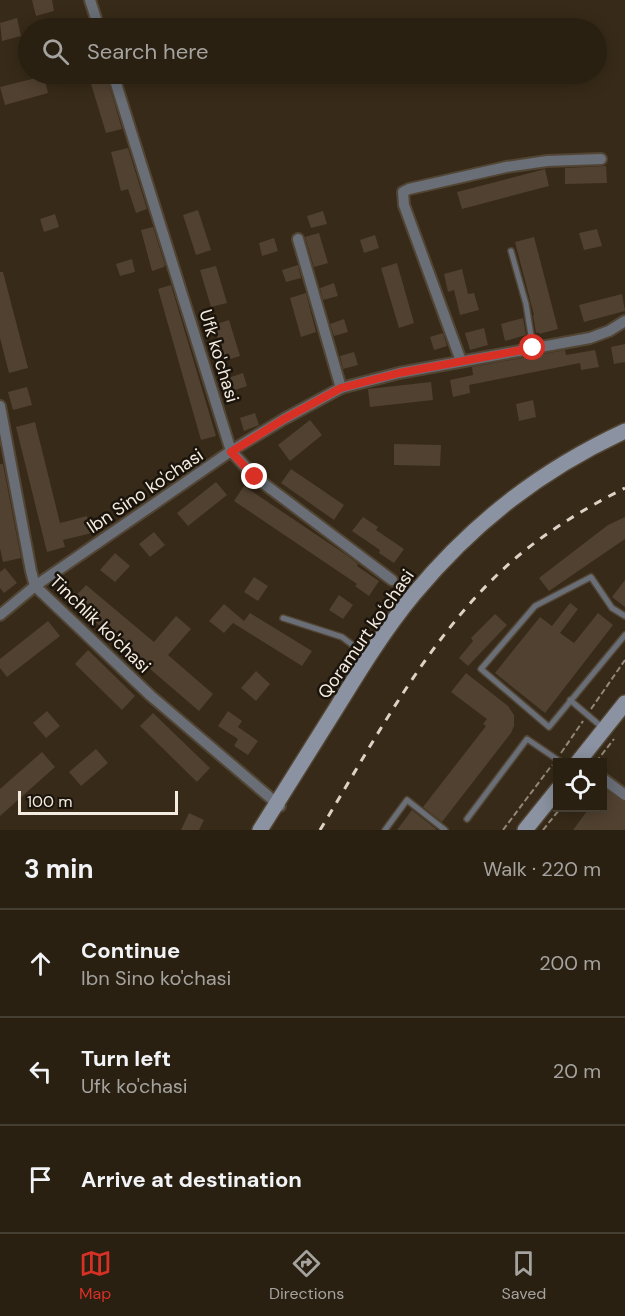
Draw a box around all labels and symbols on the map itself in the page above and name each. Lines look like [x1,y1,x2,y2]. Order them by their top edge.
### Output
street label: Ufk ko'chasi [193,307,245,405]
route start [519,334,545,360]
street label: Ibn Sino ko'chasi [82,443,208,539]
route end [241,463,267,489]
street label: Qoramurt koʻchasi [312,565,420,703]
street label: Tinchlik ko'chasi [44,570,156,678]
scale bar [18,788,178,816]

